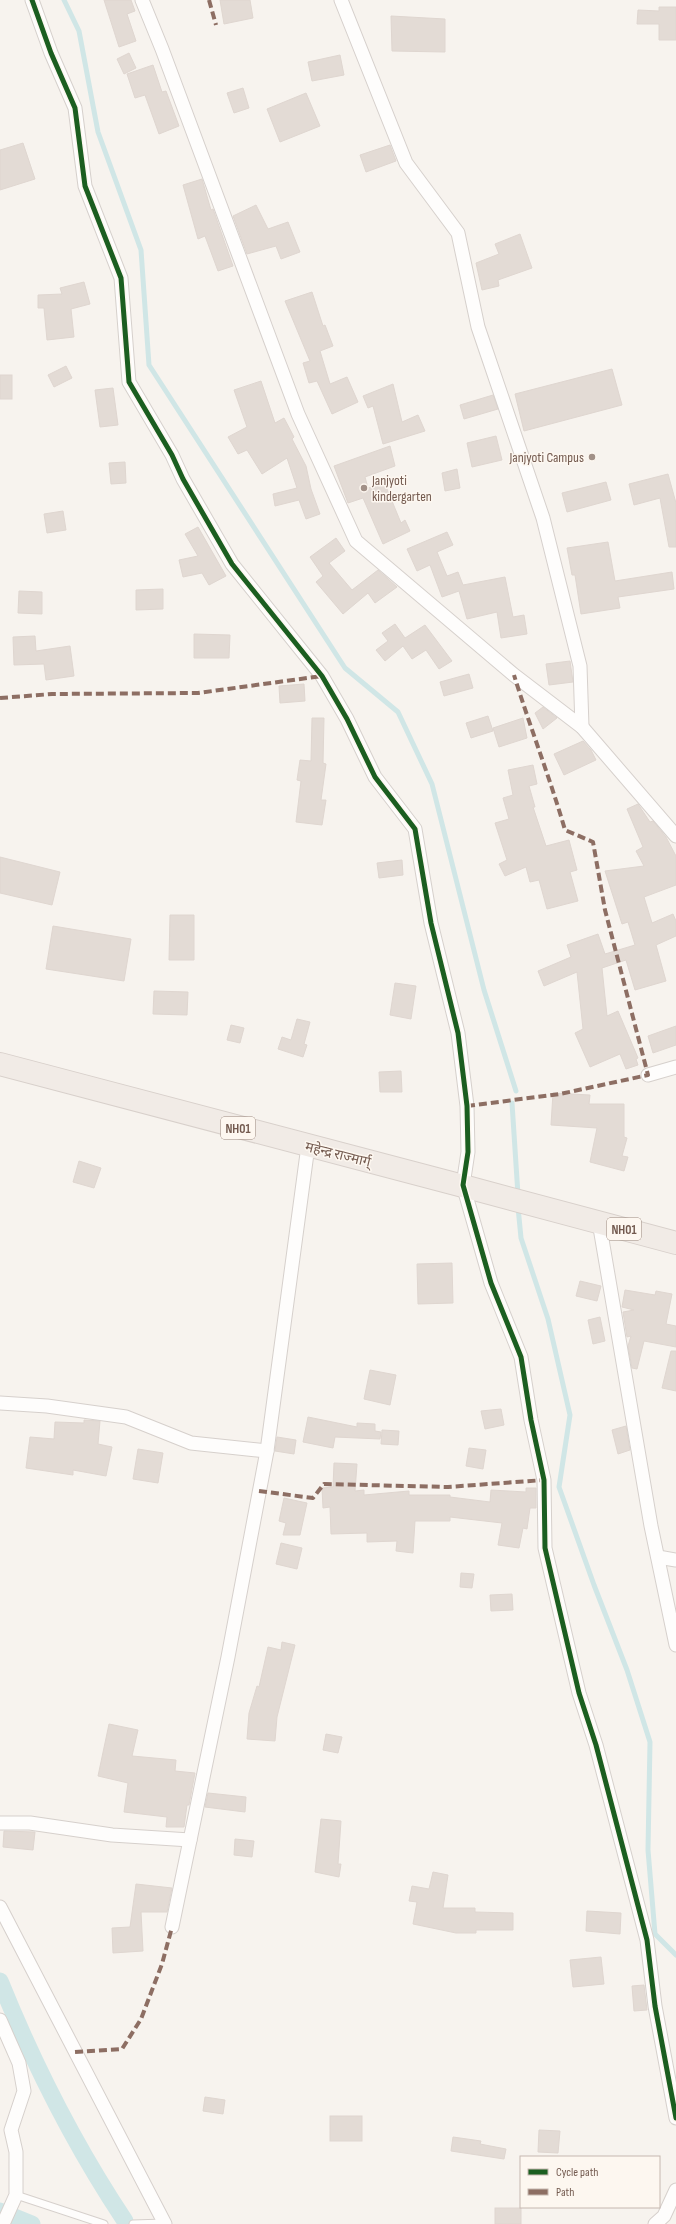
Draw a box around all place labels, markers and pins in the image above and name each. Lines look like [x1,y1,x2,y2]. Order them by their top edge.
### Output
place label: Janjyoti Campus [508,449,584,466]
marker: Janjyoti Campus [587,452,597,462]
place label: Janjyoti kindergarten [371,472,432,505]
marker: Janjyoti kindergarten [359,483,369,493]

